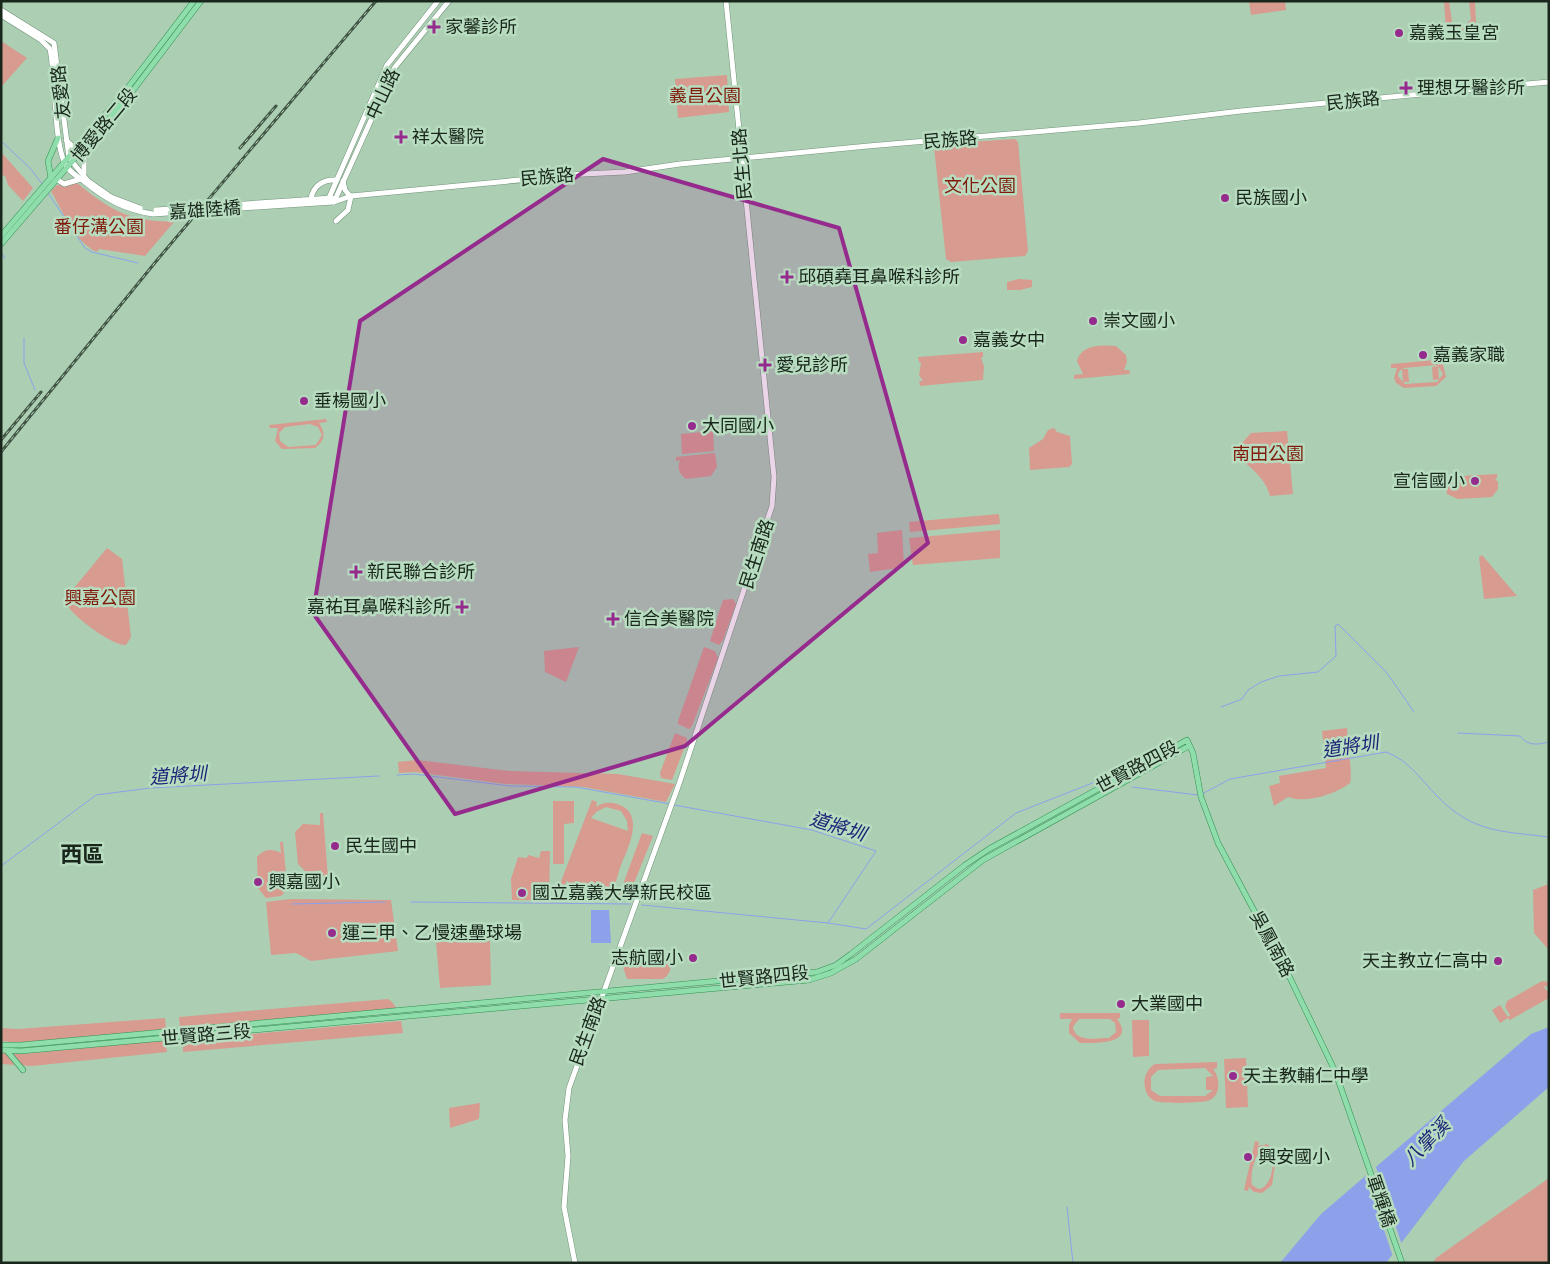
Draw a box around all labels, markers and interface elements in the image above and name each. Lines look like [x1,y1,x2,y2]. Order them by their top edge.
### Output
place label: 家馨診所 [445,16,517,38]
marker: 家馨診所 [427,20,441,34]
place label: 嘉義玉皇宮 [1409,22,1499,44]
marker: 嘉義玉皇宮 [1393,27,1405,39]
street label: 友愛路 [47,64,75,120]
street label: 中山路 [362,65,404,123]
place label: 理想牙醫診所 [1417,77,1525,99]
marker: 理想牙醫診所 [1399,81,1413,95]
street label: 博愛路二段 [67,83,141,167]
park label: 義昌公園 [669,85,741,107]
street label: 民族路 [1325,87,1381,115]
place label: 祥太醫院 [412,126,484,148]
street label: 民生北路 [728,127,756,201]
street label: 民族路 [922,127,978,153]
marker: 祥太醫院 [394,130,408,144]
street label: 民族路 [519,164,575,190]
park label: 文化公園 [944,175,1016,197]
place label: 民族國小 [1235,187,1307,209]
marker: 民族國小 [1219,192,1231,204]
street label: 嘉雄陸橋 [168,197,242,223]
park label: 番仔溝公園 [54,216,144,238]
place label: 邱碩堯耳鼻喉科診所 [798,266,960,288]
marker: 邱碩堯耳鼻喉科診所 [780,270,794,284]
place label: 崇文國小 [1103,310,1175,332]
marker: 崇文國小 [1087,315,1099,327]
place label: 嘉義女中 [973,329,1045,351]
marker: 嘉義女中 [957,334,969,346]
place label: 嘉義家職 [1433,344,1505,366]
marker: 嘉義家職 [1417,349,1429,361]
place label: 愛兒診所 [776,354,848,376]
marker: 愛兒診所 [758,358,772,372]
place label: 垂楊國小 [314,390,386,412]
marker: 垂楊國小 [298,395,310,407]
place label: 大同國小 [702,415,774,437]
marker: 大同國小 [686,420,698,432]
park label: 南田公園 [1232,443,1304,465]
place label: 宣信國小 [1393,470,1465,492]
marker: 宣信國小 [1469,475,1481,487]
street label: 民生南路 [735,516,779,592]
place label: 新民聯合診所 [367,561,475,583]
marker: 新民聯合診所 [349,565,363,579]
park label: 興嘉公園 [64,587,136,609]
place label: 嘉祐耳鼻喉科診所 [307,596,451,618]
marker: 嘉祐耳鼻喉科診所 [455,600,469,614]
place label: 信合美醫院 [624,608,714,630]
marker: 信合美醫院 [606,612,620,626]
water label: 道將圳 [1320,730,1383,762]
street label: 世賢路四段 [1092,736,1182,798]
water label: 道將圳 [149,762,210,789]
water label: 道將圳 [807,807,871,847]
place label: 民生國中 [345,835,417,857]
marker: 民生國中 [329,840,341,852]
district label: 西區 [60,841,104,868]
place label: 興嘉國小 [268,871,340,893]
marker: 興嘉國小 [252,876,264,888]
place label: 國立嘉義大學新民校區 [532,882,712,904]
marker: 國立嘉義大學新民校區 [516,887,528,899]
street label: 吳鳳南路 [1245,907,1299,981]
place label: 運三甲、乙慢速壘球場 [342,922,522,944]
marker: 運三甲、乙慢速壘球場 [326,927,338,939]
place label: 志航國小 [611,947,683,969]
place label: 天主教立仁高中 [1362,950,1488,972]
marker: 志航國小 [687,952,699,964]
marker: 天主教立仁高中 [1492,955,1504,967]
street label: 世賢路四段 [718,961,810,993]
street label: 民生南路 [565,993,611,1069]
place label: 大業國中 [1131,993,1203,1015]
marker: 大業國中 [1115,998,1127,1010]
street label: 世賢路三段 [160,1020,252,1050]
place label: 天主教輔仁中學 [1243,1065,1369,1087]
marker: 天主教輔仁中學 [1227,1070,1239,1082]
water label: 八掌溪 [1398,1112,1457,1171]
place label: 興安國小 [1258,1146,1330,1168]
marker: 興安國小 [1242,1151,1254,1163]
street label: 軍輝橋 [1362,1172,1400,1230]

